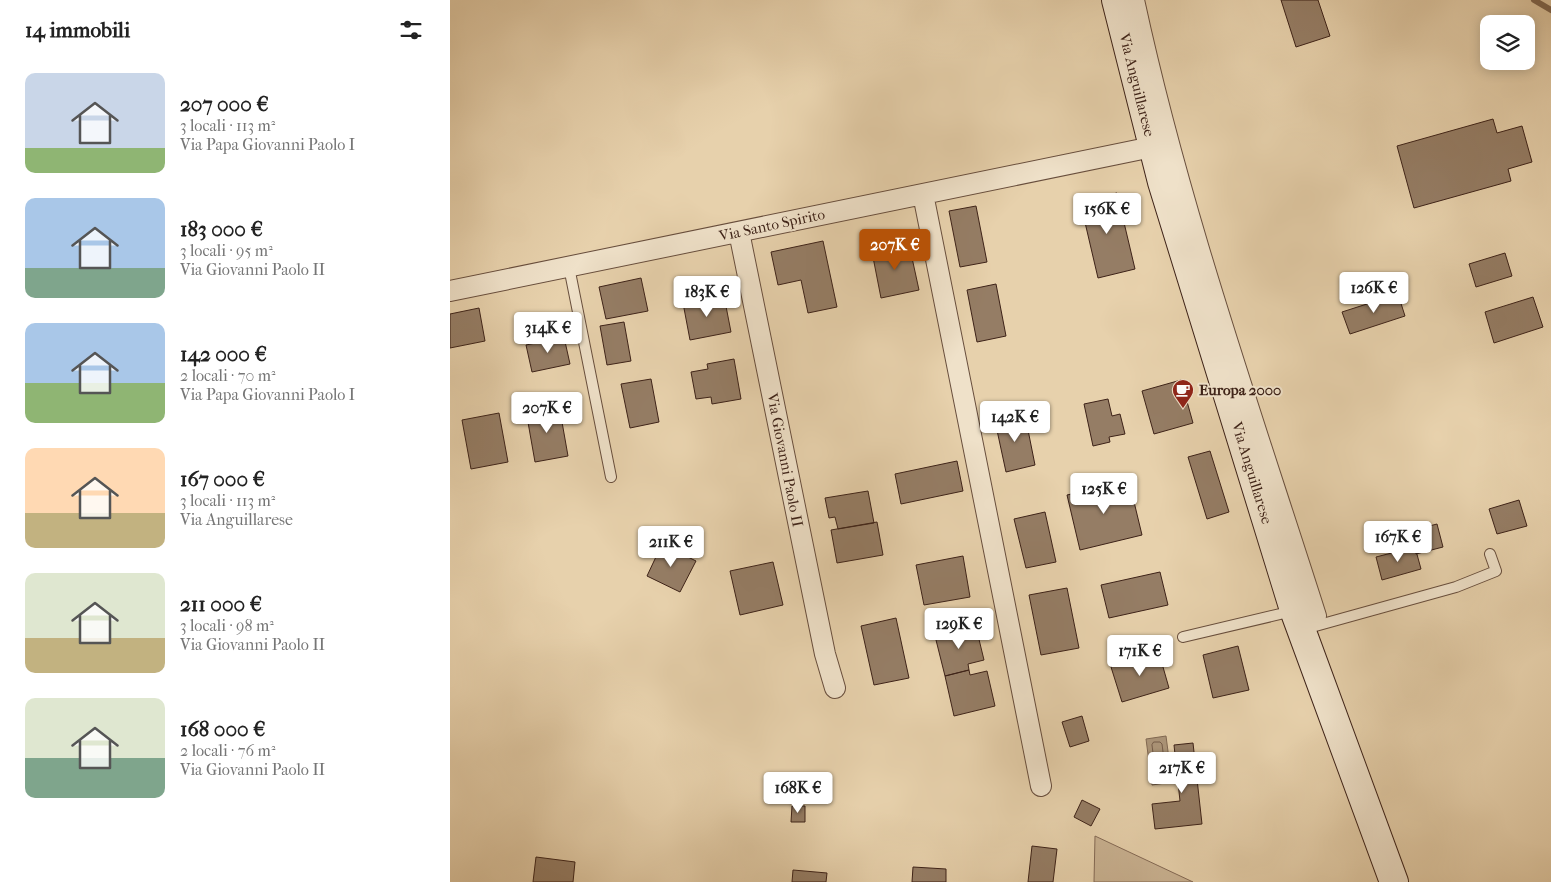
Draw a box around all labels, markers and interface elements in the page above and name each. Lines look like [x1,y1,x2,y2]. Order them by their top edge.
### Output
map controls [1480,15,1535,70]
button: layers [1480,15,1535,70]
icon: filters [397,16,425,44]
text: 14 immobili [25,18,130,42]
street label: Via Anguillarese [1115,31,1159,139]
text: 207 000 € [180,92,269,116]
icon: home [65,93,125,153]
text: 3 locali · 113 m² [180,116,275,135]
text: Via Papa Giovanni Paolo I [180,135,355,154]
pin: 156K € [1066,192,1148,235]
text: 156K € [1084,199,1130,218]
street label: Via Santo Spirito [716,205,827,245]
text: 183 000 € [180,217,263,241]
icon: home [65,218,125,278]
pin: 207K € [854,228,936,271]
text: 207K € [870,235,920,254]
text: 3 locali · 95 m² [180,241,273,260]
text: Via Giovanni Paolo II [180,260,325,279]
pin: 126K € [1333,272,1415,314]
pin: 183K € [666,276,748,318]
text: 126K € [1350,278,1398,297]
text: 183K € [685,282,729,301]
pin: 314K € [507,312,589,354]
text: 314K € [525,318,571,337]
text: 142 000 € [180,342,267,366]
icon: home [65,343,125,403]
text: 2 locali · 70 m² [180,366,276,385]
cafe icon: Europa 2000 [1171,378,1195,409]
place label: Europa 2000 [1199,381,1281,399]
text: Via Papa Giovanni Paolo I [180,385,355,404]
street label: Via Giovanni Paolo II [763,391,807,529]
pin: 207K € [506,392,588,434]
text: 207K € [522,398,572,417]
pin: 142K € [974,400,1056,443]
text: 142K € [991,407,1039,426]
street label: Via Anguillarese [1228,419,1276,527]
text: 167 000 € [180,467,265,491]
icon: home [65,468,125,528]
pin: 125K € [1063,472,1145,515]
text: 125K € [1081,479,1127,498]
text: 3 locali · 113 m² [180,491,275,510]
text: Via Anguillarese [180,510,293,529]
pin: 167K € [1357,520,1439,563]
pin: 211K € [630,526,712,568]
text: 167K € [1375,527,1421,546]
text: 211K € [649,532,693,551]
text: 211 000 € [180,592,262,616]
icon: home [65,593,125,653]
pin: 129K € [918,608,1000,650]
text: 129K € [936,614,982,633]
text: 3 locali · 98 m² [180,616,274,635]
pin: 171K € [1099,634,1181,677]
text: Via Giovanni Paolo II [180,635,325,654]
text: 171K € [1118,641,1162,660]
text: 168 000 € [180,717,266,741]
icon: home [65,718,125,778]
text: 2 locali · 76 m² [180,741,275,760]
pin: 217K € [1141,752,1223,794]
text: 217K € [1159,758,1205,777]
text: Via Giovanni Paolo II [180,760,325,779]
pin: 168K € [757,772,839,814]
text: 168K € [775,778,821,797]

